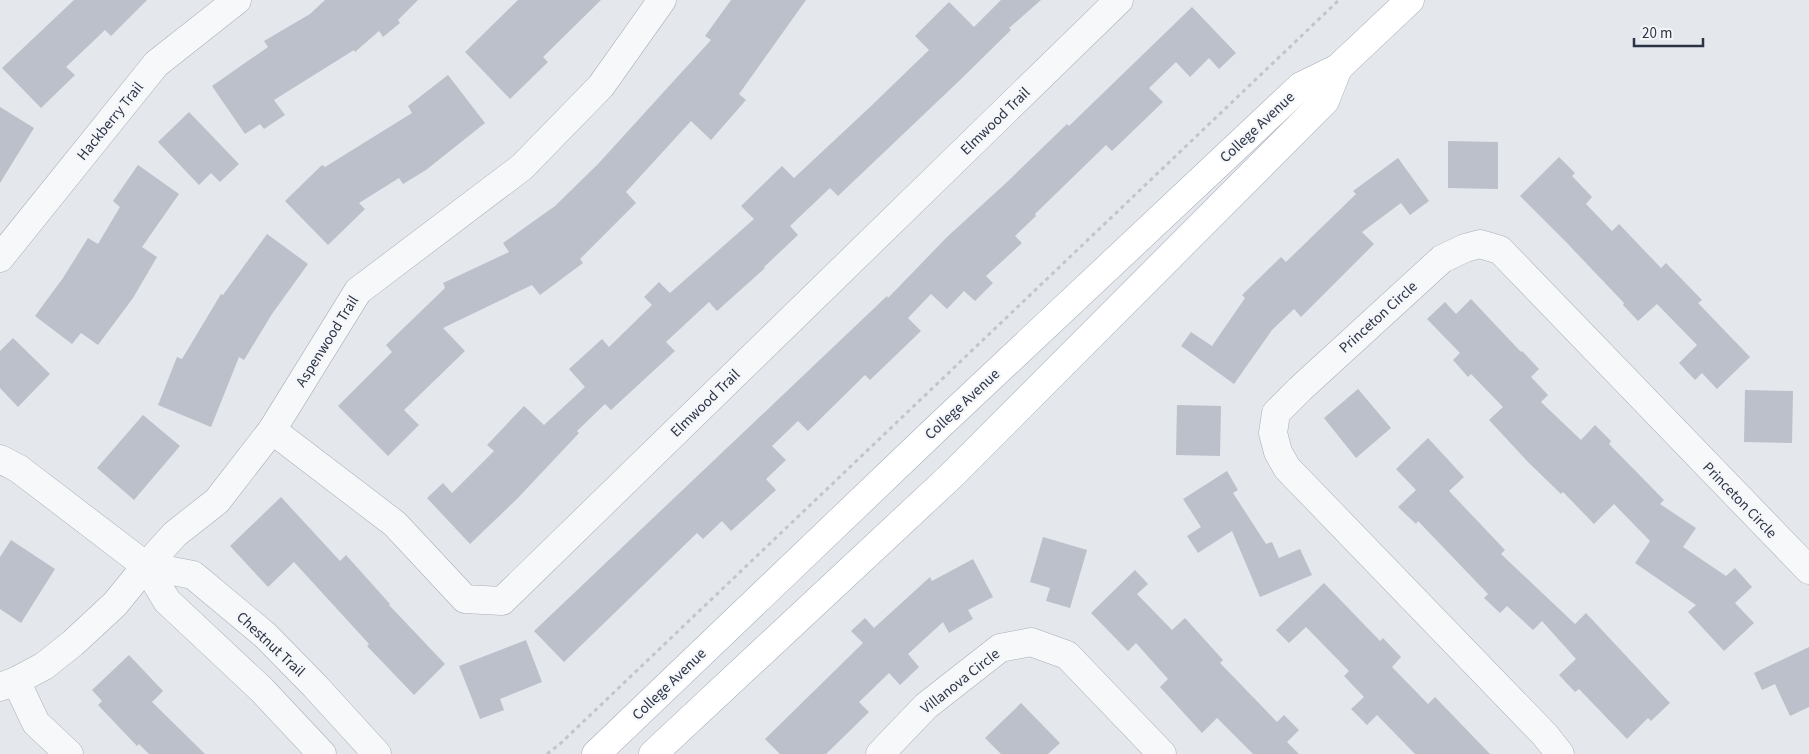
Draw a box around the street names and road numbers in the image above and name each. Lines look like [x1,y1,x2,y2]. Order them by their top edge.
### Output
street label: Hackberry Trail [72,77,149,165]
street label: Elmwood Trail [956,83,1035,160]
street label: College Avenue [1215,87,1299,168]
street label: Princeton Circle [1335,276,1422,358]
street label: Aspenwood Trail [291,291,364,391]
street label: College Avenue [920,364,1004,445]
street label: Elmwood Trail [666,365,745,442]
street label: Princeton Circle [1698,457,1782,543]
street label: Chestnut Trail [232,607,310,682]
street label: College Avenue [628,644,711,725]
street label: Villanova Circle [916,644,1004,719]

